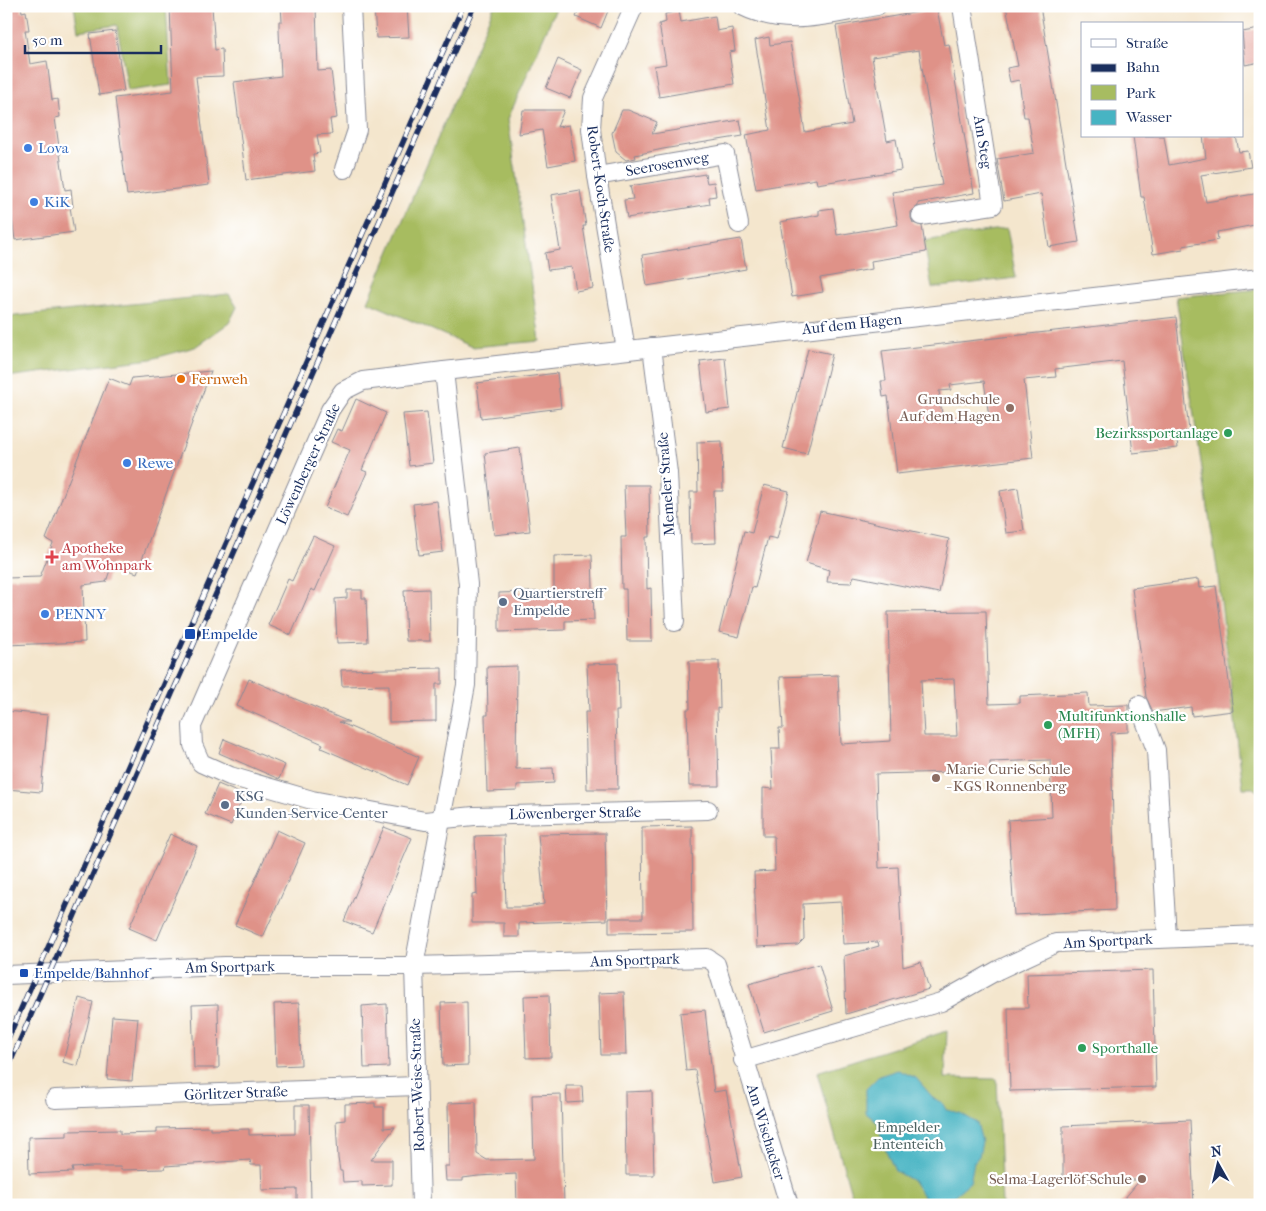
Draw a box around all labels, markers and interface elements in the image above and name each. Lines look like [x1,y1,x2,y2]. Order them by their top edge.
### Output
scale bar [25,22,161,54]
legend [1081,22,1244,138]
text: 50 m [32,31,63,49]
text: Straße [1126,34,1169,52]
text: Bahn [1126,58,1160,76]
text: Park [1126,84,1156,102]
text: Wasser [1125,108,1172,126]
street label: Am Steg [970,113,996,171]
street label: Robert-Koch-Straße [583,124,619,254]
place label: Lova [38,139,70,157]
marker: Lova [22,142,34,154]
street label: Seerosenweg [624,148,711,180]
place label: KiK [44,193,71,211]
marker: KiK [28,196,40,208]
street label: Auf dem Hagen [800,310,903,338]
place label: Fernweh [191,370,248,388]
marker: Fernweh [175,373,187,385]
place label: Grundschule Auf dem Hagen [899,390,1001,425]
street label: Löwenberger Straße [272,400,344,528]
marker: Grundschule Auf dem Hagen [1004,402,1016,414]
place label: Bezirkssportanlage [1095,424,1219,442]
marker: Bezirkssportanlage [1222,427,1234,439]
street label: Memeler Straße [653,431,679,536]
place label: Rewe [137,454,174,472]
marker: Rewe [121,457,133,469]
place label: Apotheke am Wohnpark [61,539,152,574]
marker: Apotheke am Wohnpark [46,551,58,563]
place label: Quartierstreff Empelde [513,584,607,619]
marker: Quartierstreff Empelde [497,596,509,608]
place label: PENNY [55,605,107,623]
marker: PENNY [39,608,51,620]
place label: Empelde [201,625,258,643]
marker: Empelde [183,627,197,641]
place label: Multifunktionshalle (MFH) [1058,707,1187,742]
marker: Multifunktionshalle (MFH) [1042,719,1054,731]
place label: Marie Curie Schule - KGS Ronnenberg [946,760,1071,795]
marker: Marie Curie Schule - KGS Ronnenberg [930,772,942,784]
place label: KSG Kunden-Service-Center [235,787,388,822]
marker: KSG Kunden-Service-Center [219,799,231,811]
street label: Löwenberger Straße [509,803,642,823]
street label: Am Sportpark [1062,930,1154,952]
street label: Am Sportpark [589,949,680,971]
street label: Am Sportpark [184,957,275,977]
place label: Empelde/Bahnhof [34,964,152,982]
marker: Empelde/Bahnhof [18,967,30,979]
street label: Robert-Weise-Straße [406,1017,428,1152]
place label: Sporthalle [1092,1039,1159,1057]
marker: Sporthalle [1076,1042,1088,1054]
street label: Am Wischacker [743,1081,789,1183]
street label: Görlitzer Straße [184,1082,289,1104]
park label: Empelder Ententeich [872,1118,944,1153]
north arrow [1194,1138,1244,1188]
text: N [1210,1142,1223,1161]
place label: Selma-Lagerlöf-Schule [989,1170,1133,1188]
marker: Selma-Lagerlöf-Schule [1136,1173,1148,1185]

